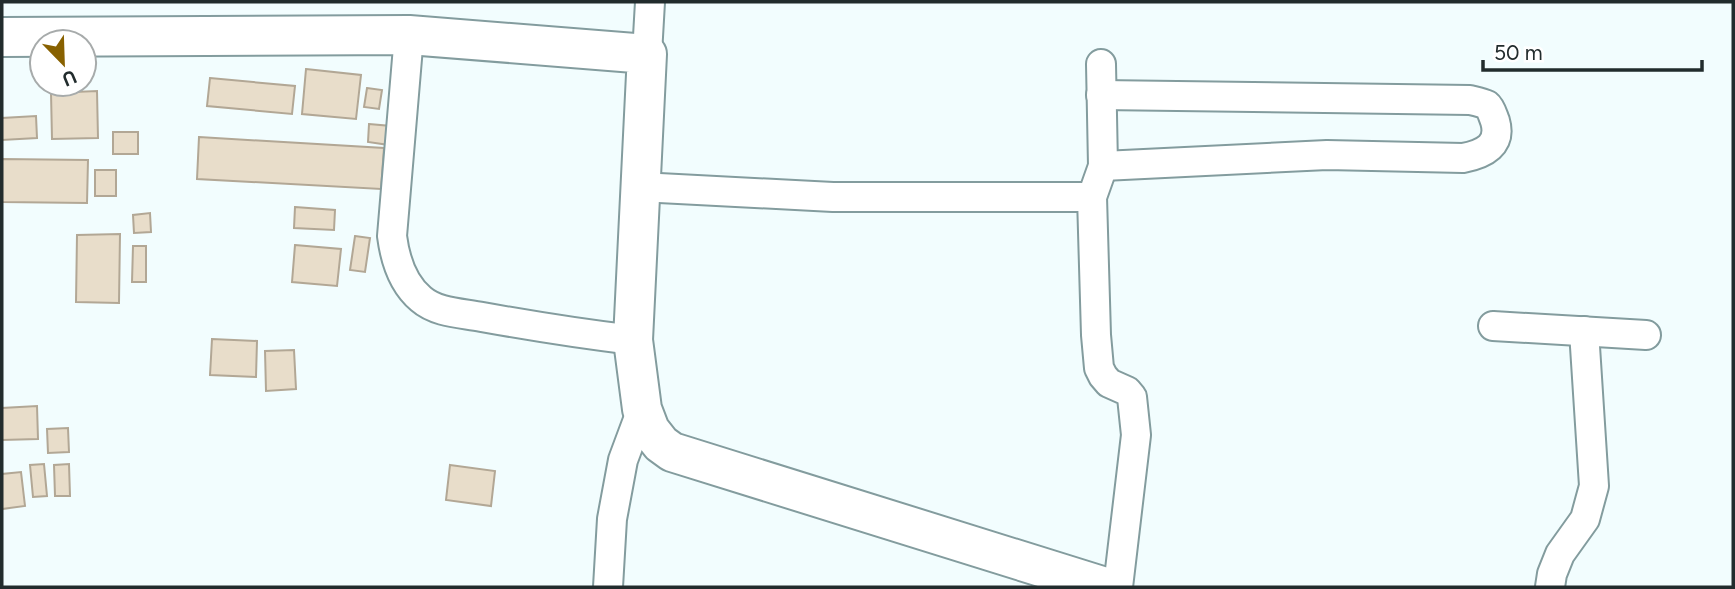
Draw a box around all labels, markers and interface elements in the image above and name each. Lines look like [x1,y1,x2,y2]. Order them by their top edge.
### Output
north arrow [28,28,98,98]
scale bar [1483,28,1702,72]
text: 50 m [1494,40,1543,65]
text: U [59,65,80,91]

